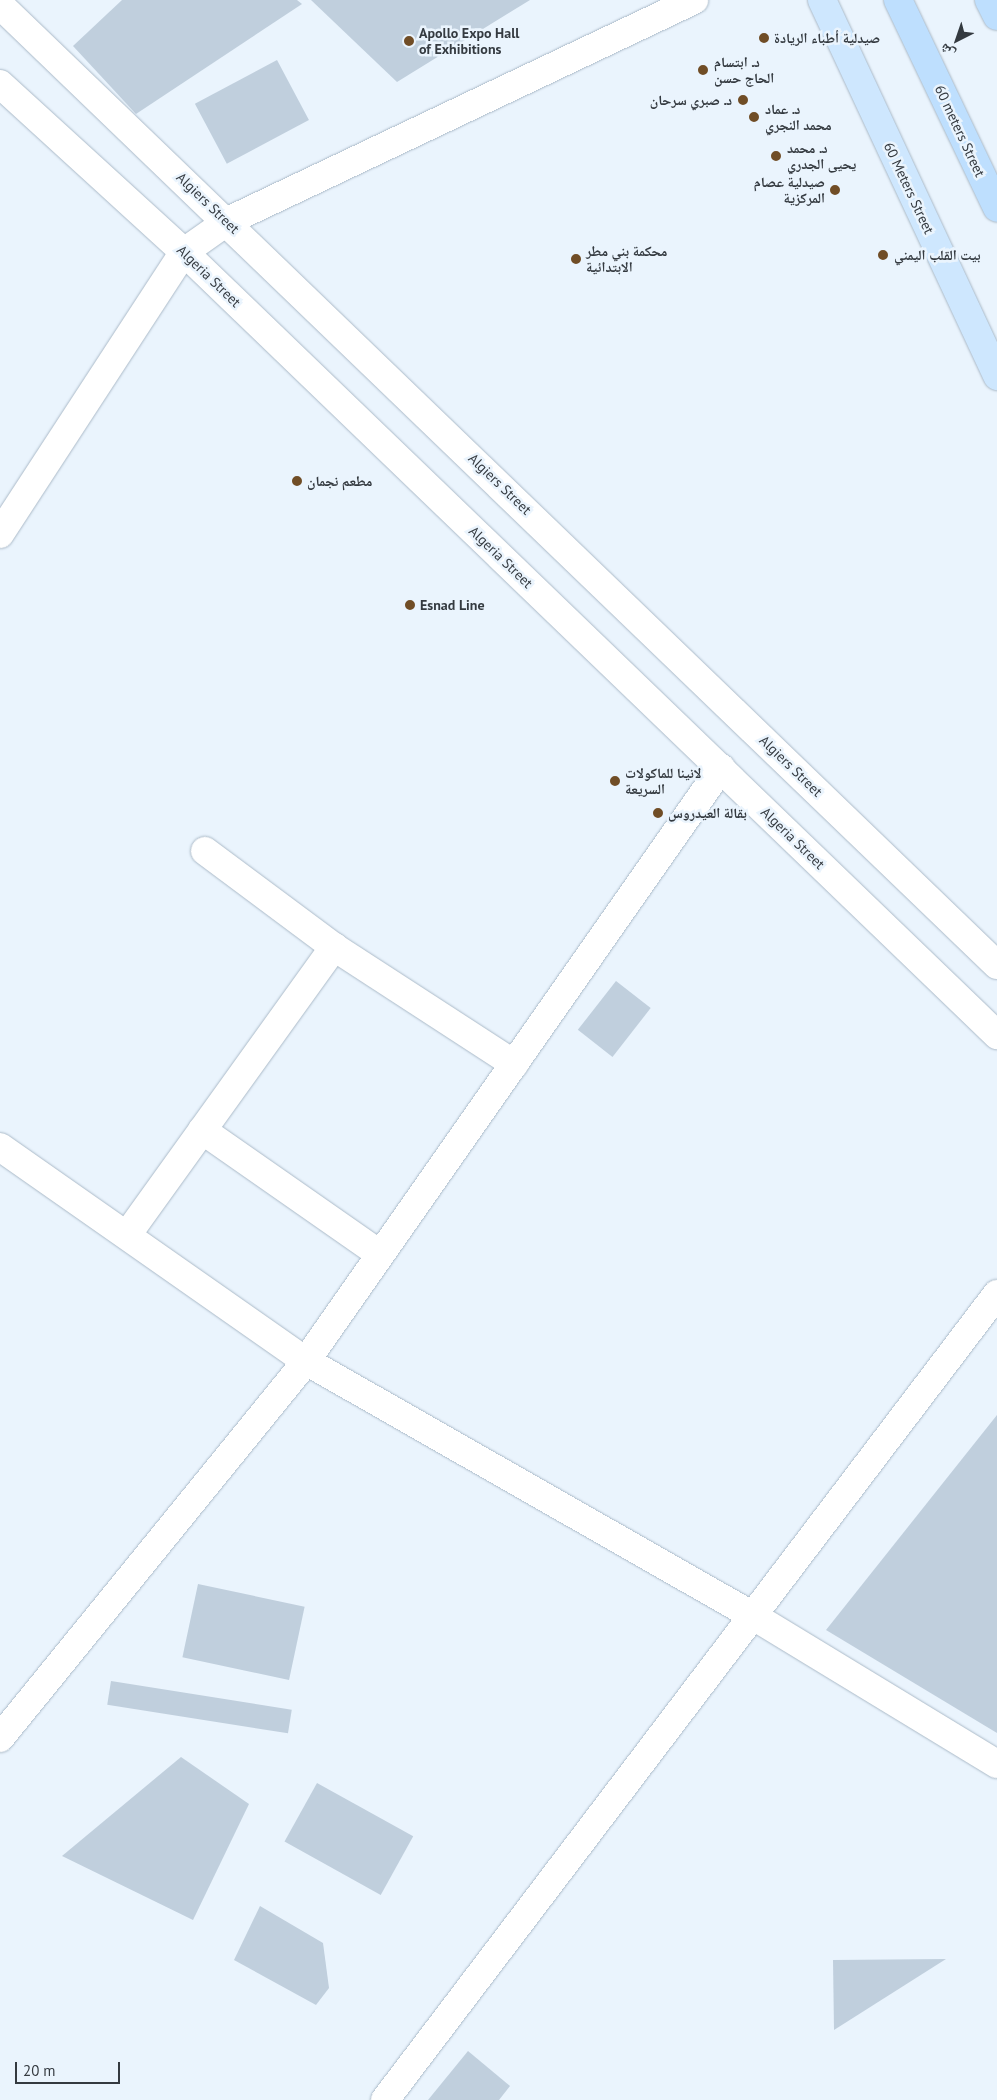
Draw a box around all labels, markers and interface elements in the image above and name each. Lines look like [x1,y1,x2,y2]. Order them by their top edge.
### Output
north arrow [932,15,982,65]
place label: Apollo Expo Hall of Exhibitions [419,25,519,58]
place label: صيدلية أطباء الريادة [774,30,880,46]
marker: صيدلية أطباء الريادة [758,32,770,44]
marker: Apollo Expo Hall of Exhibitions [403,35,415,47]
text: ش [936,40,959,63]
place label: د. ابتسام الحاج حسن [714,54,774,86]
marker: د. ابتسام الحاج حسن [696,63,710,77]
street label: 60 meters Street [931,82,989,180]
place label: د. صبري سرحان [649,92,732,108]
marker: د. صبري سرحان [736,93,750,107]
place label: د. عماد محمد النجري [765,101,832,134]
marker: د. عماد محمد النجري [747,110,761,124]
place label: د. محمد يحيى الجدري [787,140,856,172]
street label: 60 Meters Street [880,140,938,236]
marker: د. محمد يحيى الجدري [769,149,783,163]
street label: Algiers Street [173,169,243,237]
place label: صيدلية عصام المركزية [754,174,825,206]
marker: صيدلية عصام المركزية [829,184,841,196]
street label: Algeria Street [174,242,244,310]
place label: محكمة بني مطر الابتدائية [586,243,667,276]
place label: بيت القلب اليمني [894,247,981,263]
marker: بيت القلب اليمني [876,248,890,262]
marker: محكمة بني مطر الابتدائية [570,253,582,265]
street label: Algiers Street [465,450,535,518]
place label: مطعم نجمان [307,473,372,489]
marker: مطعم نجمان [291,475,303,487]
street label: Algeria Street [466,523,536,591]
place label: Esnad Line [420,597,485,613]
marker: Esnad Line [404,599,416,611]
street label: Algiers Street [756,732,826,800]
place label: لانينا للماكولات السريعة [625,765,701,798]
marker: لانينا للماكولات السريعة [609,775,621,787]
street label: Algeria Street [758,804,828,872]
place label: بقالة العيدروس [668,805,747,821]
marker: بقالة العيدروس [652,807,664,819]
scale bar [18,2052,122,2084]
text: 20 m [23,2061,56,2080]

